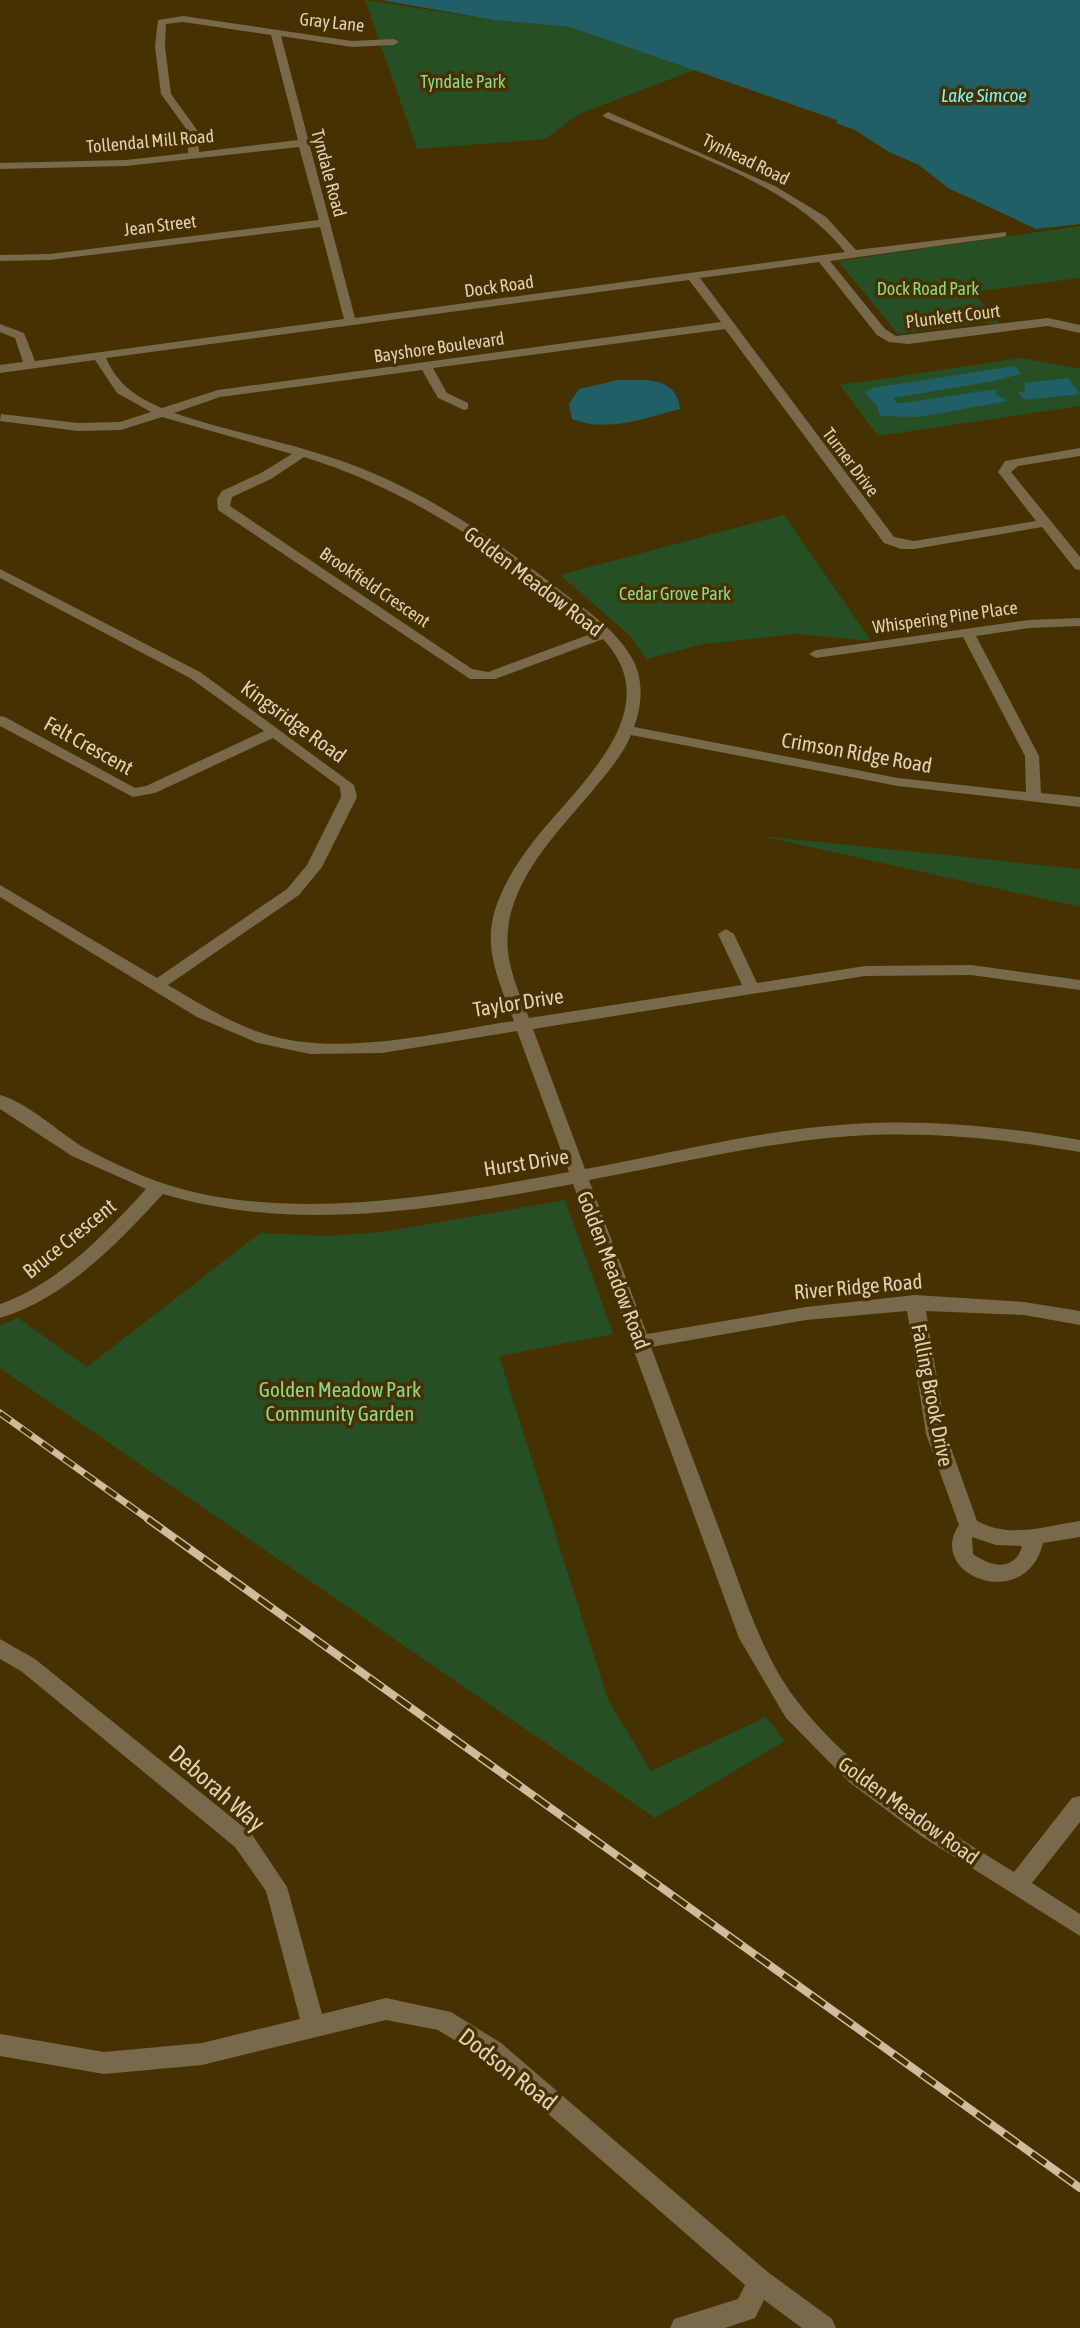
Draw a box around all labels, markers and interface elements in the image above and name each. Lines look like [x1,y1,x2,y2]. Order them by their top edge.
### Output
street label: Gray Lane [299,8,365,36]
park label: Tyndale Park [420,71,506,92]
water label: Lake Simcoe [941,84,1027,106]
street label: Tollendal Mill Road [85,125,215,157]
street label: Tyndale Road [307,127,351,219]
street label: Tynhead Road [699,129,793,189]
street label: Jean Street [122,210,198,240]
street label: Dock Road [463,271,535,301]
park label: Dock Road Park [877,278,979,299]
street label: Plunkett Court [904,300,1002,332]
street label: Bayshore Boulevard [372,327,506,367]
street label: Turner Drive [818,423,884,501]
street label: Golden Meadow Road [460,521,608,641]
street label: Brookfield Crescent [316,542,434,632]
park label: Cedar Grove Park [619,583,731,604]
street label: Whispering Pine Place [871,596,1019,638]
street label: Kingsridge Road [237,675,351,767]
street label: Felt Crescent [40,711,138,779]
street label: Crimson Ridge Road [780,727,934,777]
street label: Taylor Drive [471,983,565,1021]
street label: Hurst Drive [482,1143,570,1181]
street label: Golden Meadow Road [573,1188,655,1352]
street label: Bruce Crescent [18,1193,120,1283]
street label: River Ridge Road [793,1268,923,1304]
street label: Falling Brook Drive [907,1322,959,1468]
park label: Golden Meadow Park Community Garden [259,1377,421,1425]
street label: Deborah Way [164,1739,270,1837]
street label: Golden Meadow Road [834,1751,984,1869]
street label: Dodson Road [454,2022,562,2116]

